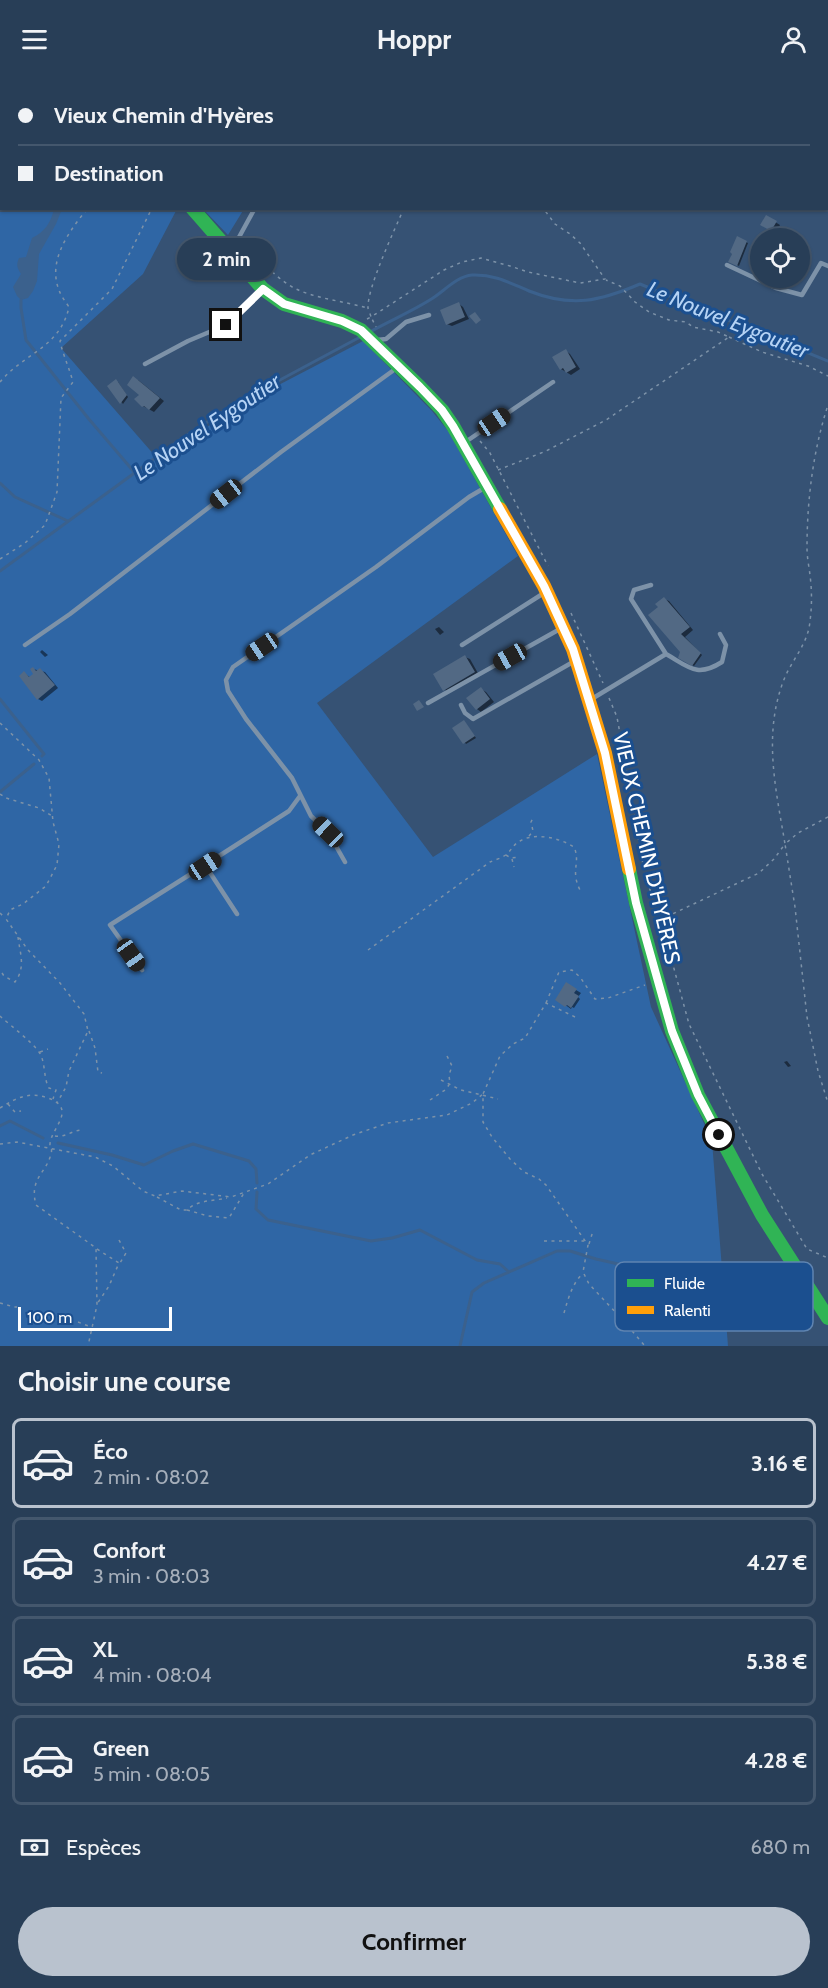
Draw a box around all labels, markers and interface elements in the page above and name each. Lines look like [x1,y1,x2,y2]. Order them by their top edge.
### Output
icon: menu [18,23,51,56]
text: Hoppr [377,23,451,56]
icon: person [777,23,810,56]
text: Vieux Chemin d'Hyères [54,102,273,129]
text: Destination [54,160,164,187]
map controls [750,228,810,288]
button: locate [750,228,810,288]
callout: 2 min [176,238,276,280]
text: 2 min [202,247,251,271]
water label: Le Nouvel Eygoutier [643,275,814,365]
route end [212,311,239,338]
water label: Le Nouvel Eygoutier [128,367,287,486]
car [474,404,514,440]
car [206,476,246,512]
car [242,629,282,665]
car [490,640,530,674]
street label: VIEUX CHEMIN D'HYÈRES [608,730,686,966]
car [309,813,347,851]
car [185,849,225,883]
car [113,935,149,975]
route start [705,1121,732,1148]
legend [615,1262,813,1331]
text: Fluide [664,1274,705,1293]
text: Ralenti [664,1301,711,1320]
scale bar [18,1304,172,1332]
text: 100 m [27,1308,72,1327]
text: Choisir une course [18,1365,231,1398]
icon: car [21,1436,75,1490]
text: Éco [93,1438,128,1465]
text: 3.16 € [751,1450,807,1477]
text: 2 min · 08:02 [93,1465,209,1489]
icon: car [21,1535,75,1589]
text: Confort [93,1537,166,1564]
text: 4.27 € [747,1549,807,1576]
text: 3 min · 08:03 [93,1564,210,1588]
icon: car [21,1634,75,1688]
text: XL [93,1636,118,1663]
text: 5.38 € [746,1648,807,1675]
text: 4 min · 08:04 [93,1663,212,1687]
icon: car [21,1733,75,1787]
text: Green [93,1735,149,1762]
text: 4.28 € [744,1747,807,1774]
text: 5 min · 08:05 [93,1762,210,1786]
icon: cash [18,1831,51,1864]
text: Espèces [66,1834,141,1861]
text: 680 m [751,1835,810,1859]
button: Confirmer [18,1907,810,1976]

